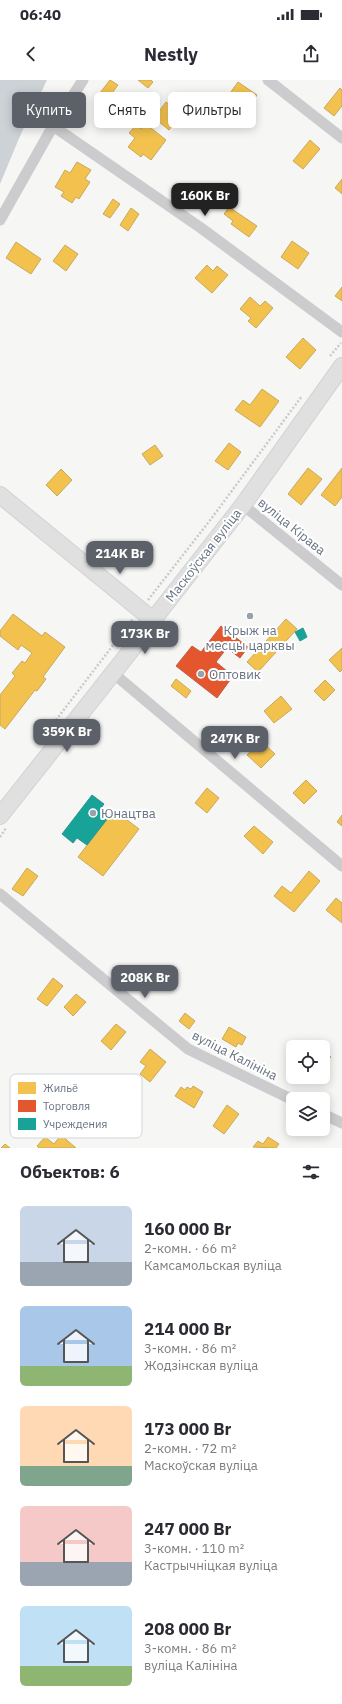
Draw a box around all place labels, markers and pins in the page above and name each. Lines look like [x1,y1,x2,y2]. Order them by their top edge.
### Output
pin: 160K Br [168,183,242,217]
pin: 214K Br [83,541,157,575]
marker: Крыж на месцы царквы [245,611,255,621]
pin: 173K Br [108,621,182,655]
place label: Крыж на месцы царквы [205,622,295,654]
place label: Оптовик [209,666,261,683]
marker: Оптовик [196,669,206,679]
pin: 359K Br [30,719,104,753]
pin: 247K Br [198,726,272,760]
place label: Юнацтва [101,805,156,822]
marker: Юнацтва [88,808,98,818]
pin: 208K Br [108,965,182,999]

